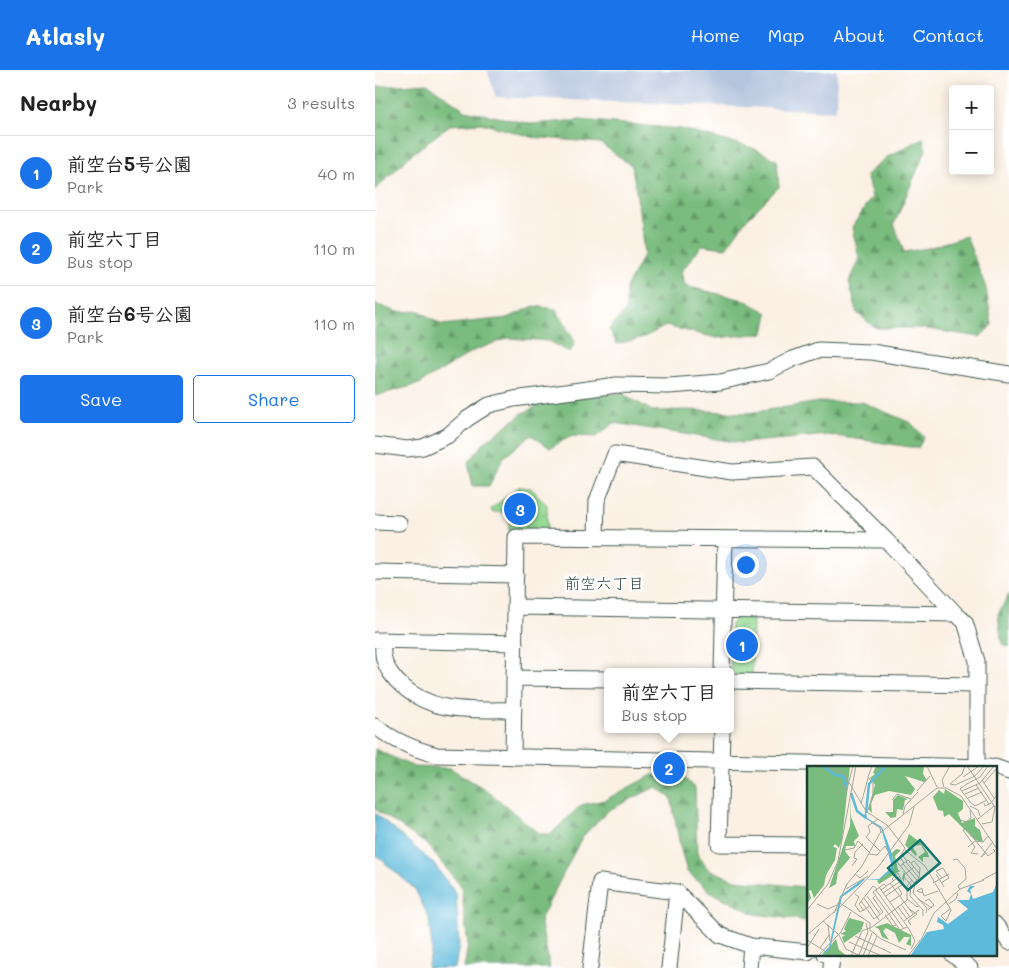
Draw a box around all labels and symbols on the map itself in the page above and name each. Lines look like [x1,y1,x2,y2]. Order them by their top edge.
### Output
pin: 3 [504,490,536,528]
your location [733,552,759,578]
district label: 前空六丁目 [564,572,644,593]
pin: 1 [726,626,758,664]
pin: 2 [653,749,685,787]
inset map [807,766,997,956]

